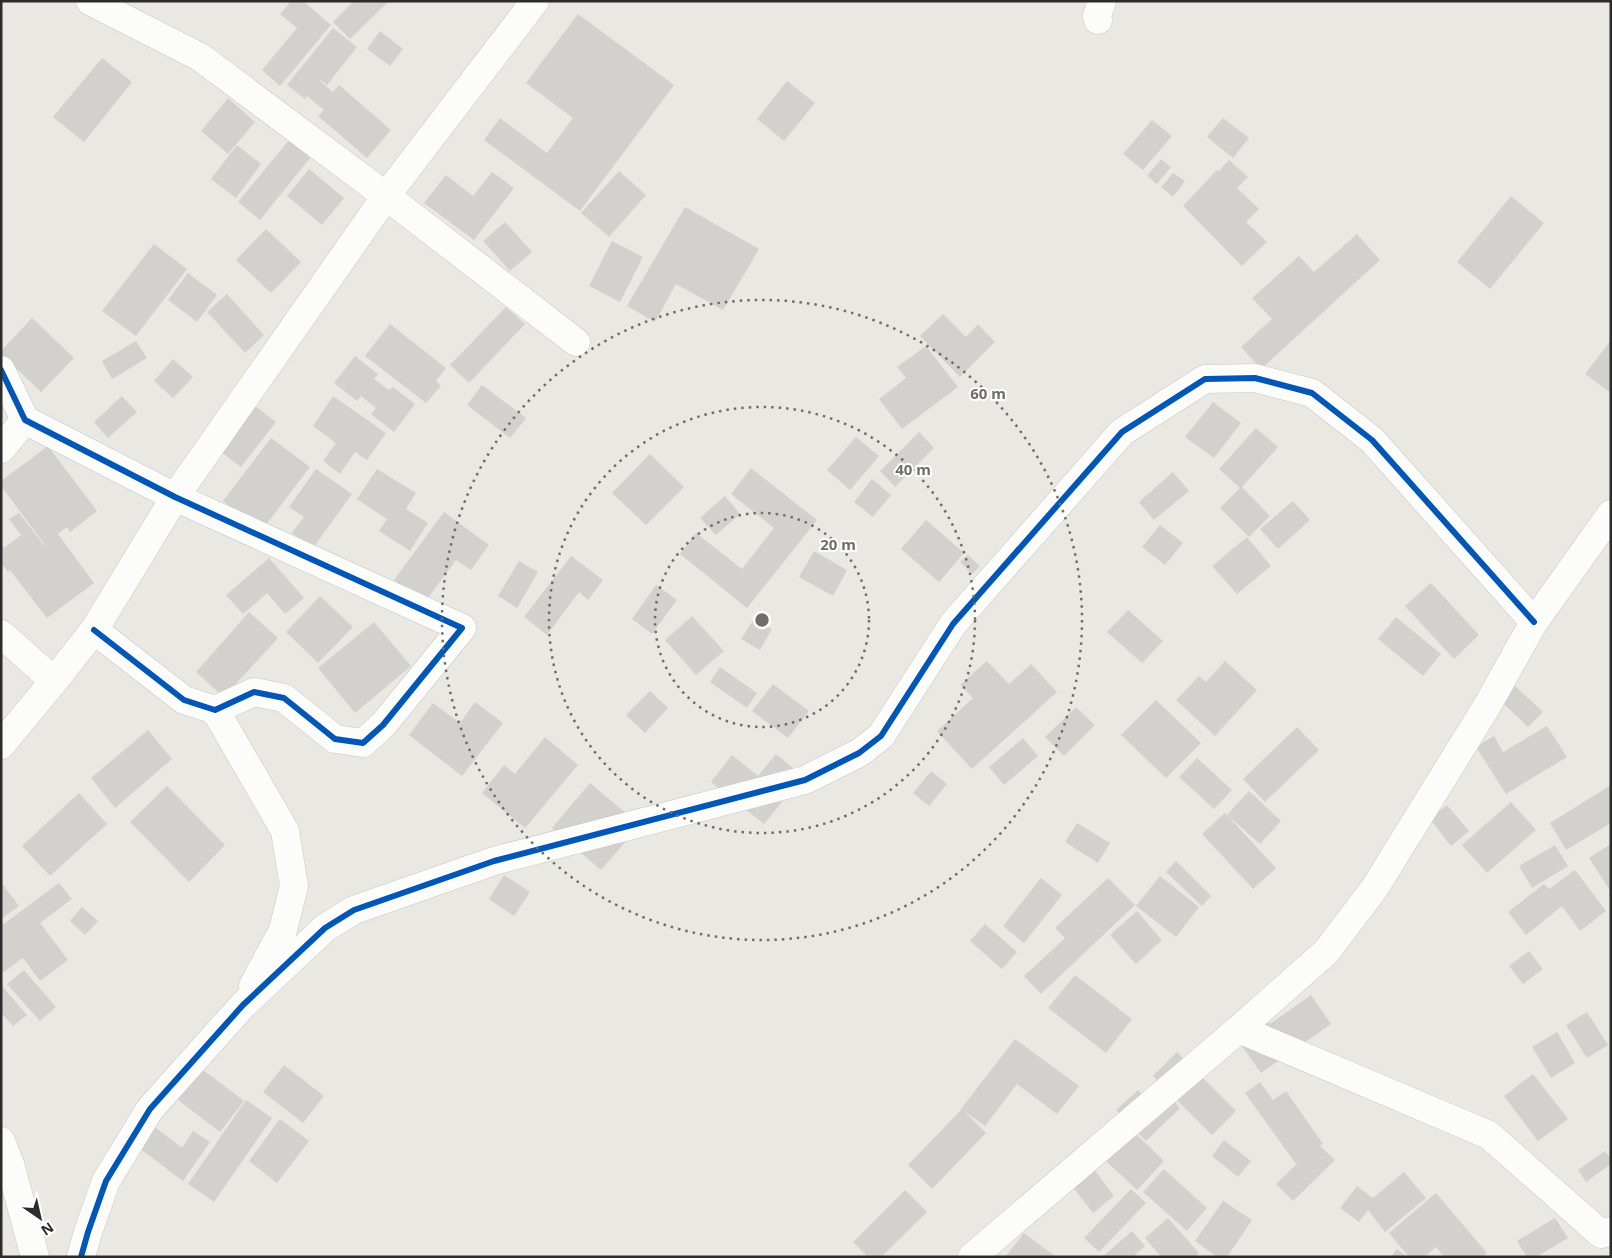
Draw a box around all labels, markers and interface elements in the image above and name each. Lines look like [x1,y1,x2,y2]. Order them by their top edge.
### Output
text: 60 m [970,383,1006,403]
text: 40 m [895,459,931,479]
text: 20 m [820,534,856,554]
centre of rings [753,611,771,629]
north arrow [15,1193,65,1243]
text: N [38,1218,58,1240]

